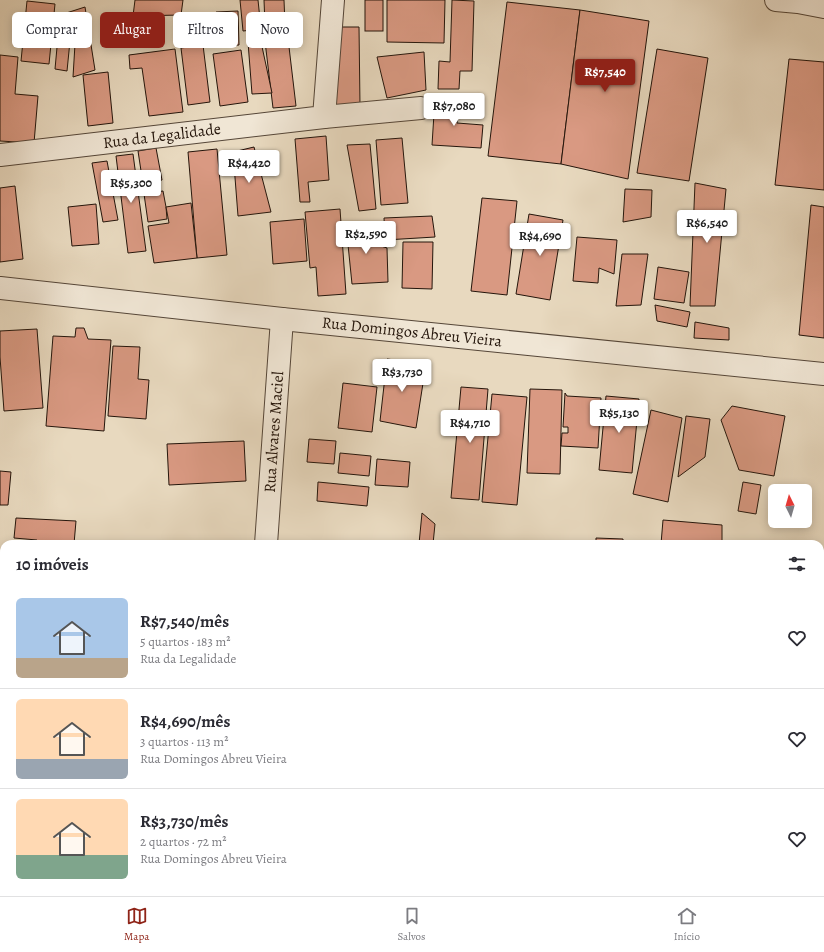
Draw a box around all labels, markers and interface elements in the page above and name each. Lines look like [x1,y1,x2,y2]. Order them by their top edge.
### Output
chip: Comprar [12,12,92,48]
chip: Alugar [100,12,165,48]
chip: Filtros [173,12,238,48]
chip: Novo [246,12,303,48]
pin: R$7,540 [568,59,642,93]
text: R$7,540 [584,63,626,80]
pin: R$7,080 [417,93,491,127]
text: R$7,080 [433,97,475,114]
street label: Rua da Legalidade [102,118,222,154]
pin: R$4,420 [212,150,286,184]
text: R$4,420 [228,154,270,171]
pin: R$5,300 [94,170,168,204]
text: R$5,300 [110,174,152,191]
pin: R$6,540 [670,210,744,244]
text: R$6,540 [686,214,728,231]
pin: R$2,590 [329,221,403,255]
pin: R$4,690 [503,223,577,257]
text: R$2,590 [345,225,387,242]
text: R$4,690 [519,227,561,244]
street label: Rua Domingos Abreu Vieira [321,312,504,352]
pin: R$3,730 [365,359,439,393]
text: R$3,730 [381,363,423,380]
street label: Rua Alvares Maciel [259,370,289,494]
pin: R$5,130 [582,400,656,434]
text: R$5,130 [599,404,639,421]
pin: R$4,710 [433,410,507,444]
text: R$4,710 [450,414,490,431]
north arrow [768,484,812,528]
map controls [768,484,812,528]
text: 10 imóveis [16,553,89,576]
icon: filters [786,553,808,575]
text: R$7,540/mês [140,610,229,633]
icon: home [48,614,96,662]
icon: heart [786,627,808,649]
text: 5 quartos · 183 m² [140,633,230,650]
text: Rua da Legalidade [140,650,236,667]
text: R$4,690/mês [140,710,230,733]
icon: home [48,715,96,763]
icon: heart [786,728,808,750]
text: 3 quartos · 113 m² [140,733,228,750]
text: Rua Domingos Abreu Vieira [140,750,287,767]
text: R$3,730/mês [140,810,228,833]
icon: home [48,815,96,863]
icon: heart [786,828,808,850]
text: 2 quartos · 72 m² [140,833,227,850]
text: Rua Domingos Abreu Vieira [140,850,287,867]
tab: Mapa [124,905,149,944]
tab: Salvos [397,905,426,944]
tab: Início [674,905,700,944]

